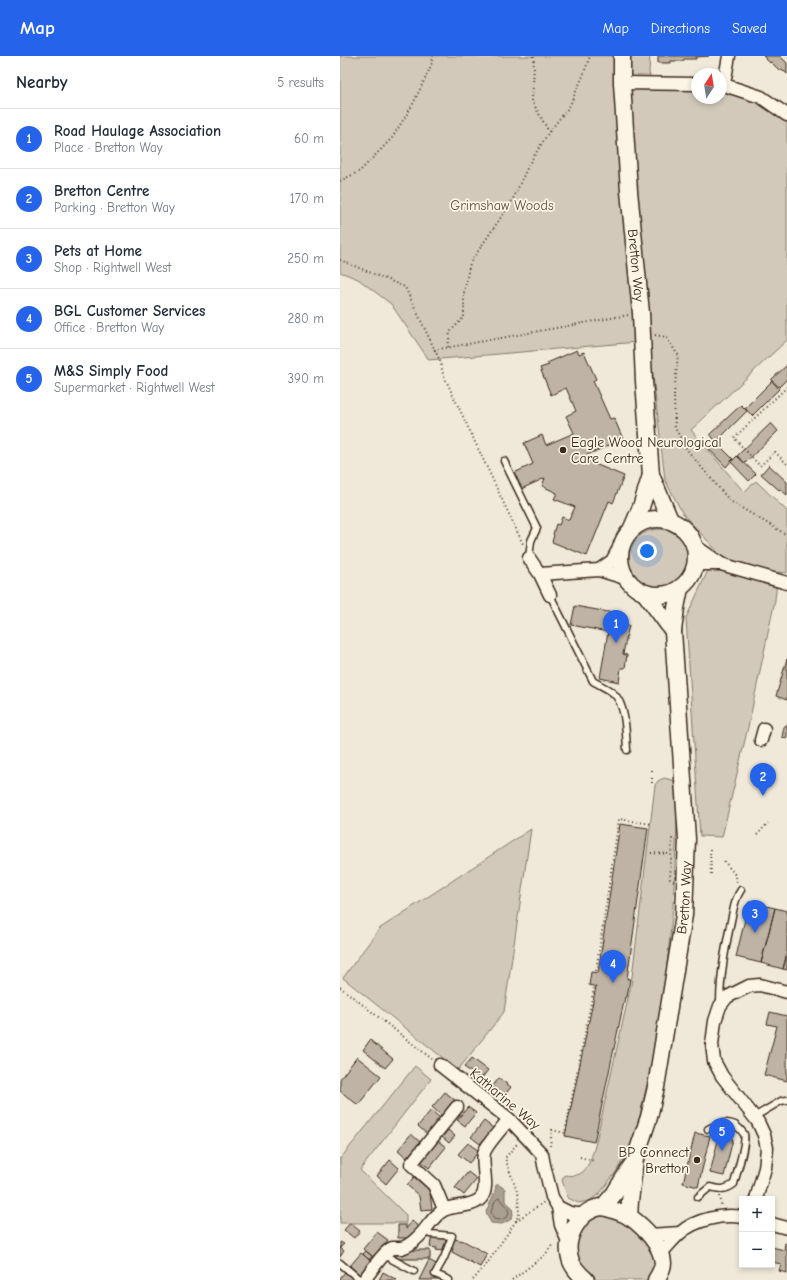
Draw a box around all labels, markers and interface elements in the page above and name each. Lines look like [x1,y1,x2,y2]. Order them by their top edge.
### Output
text: Map [20,17,55,39]
text: Map [602,20,629,37]
text: Directions [651,20,710,37]
text: Saved [732,20,767,37]
north arrow [691,68,727,104]
text: Nearby [16,73,67,92]
text: 5 results [277,75,324,90]
text: Road Haulage Association [54,122,221,140]
text: 1 [26,131,32,146]
text: 60 m [294,131,324,146]
text: Place · Bretton Way [54,140,162,155]
text: Bretton Centre [54,182,149,200]
text: 2 [26,191,32,206]
text: 170 m [290,191,324,206]
park label: Grimshaw Woods [450,197,554,214]
text: Parking · Bretton Way [54,200,175,215]
street label: Bretton Way [624,228,648,303]
text: Pets at Home [54,242,142,260]
text: 3 [26,251,32,266]
text: 250 m [287,251,324,266]
text: Shop · Rightwell West [54,260,171,275]
text: BGL Customer Services [54,302,205,320]
text: 4 [26,311,32,326]
text: 280 m [287,311,324,326]
text: Office · Bretton Way [54,320,164,335]
text: M&S Simply Food [54,362,168,380]
text: 5 [26,371,32,386]
text: 390 m [288,371,324,386]
text: Supermarket · Rightwell West [54,380,215,395]
place label: Eagle Wood Neurological Care Centre [571,434,722,467]
marker: Eagle Wood Neurological Care Centre [558,445,568,455]
your location [637,541,657,561]
pin: 1 [603,610,629,643]
pin: 2 [750,763,776,796]
street label: Bretton Way [673,860,695,935]
pin: 3 [742,900,768,933]
pin: 4 [600,950,626,983]
street label: Katharine Way [466,1065,544,1134]
pin: 5 [709,1118,735,1151]
place label: BP Connect Bretton [619,1144,690,1177]
marker: BP Connect Bretton [692,1155,702,1165]
map controls [739,1196,775,1268]
button: + [739,1196,775,1232]
button: − [739,1232,775,1268]

